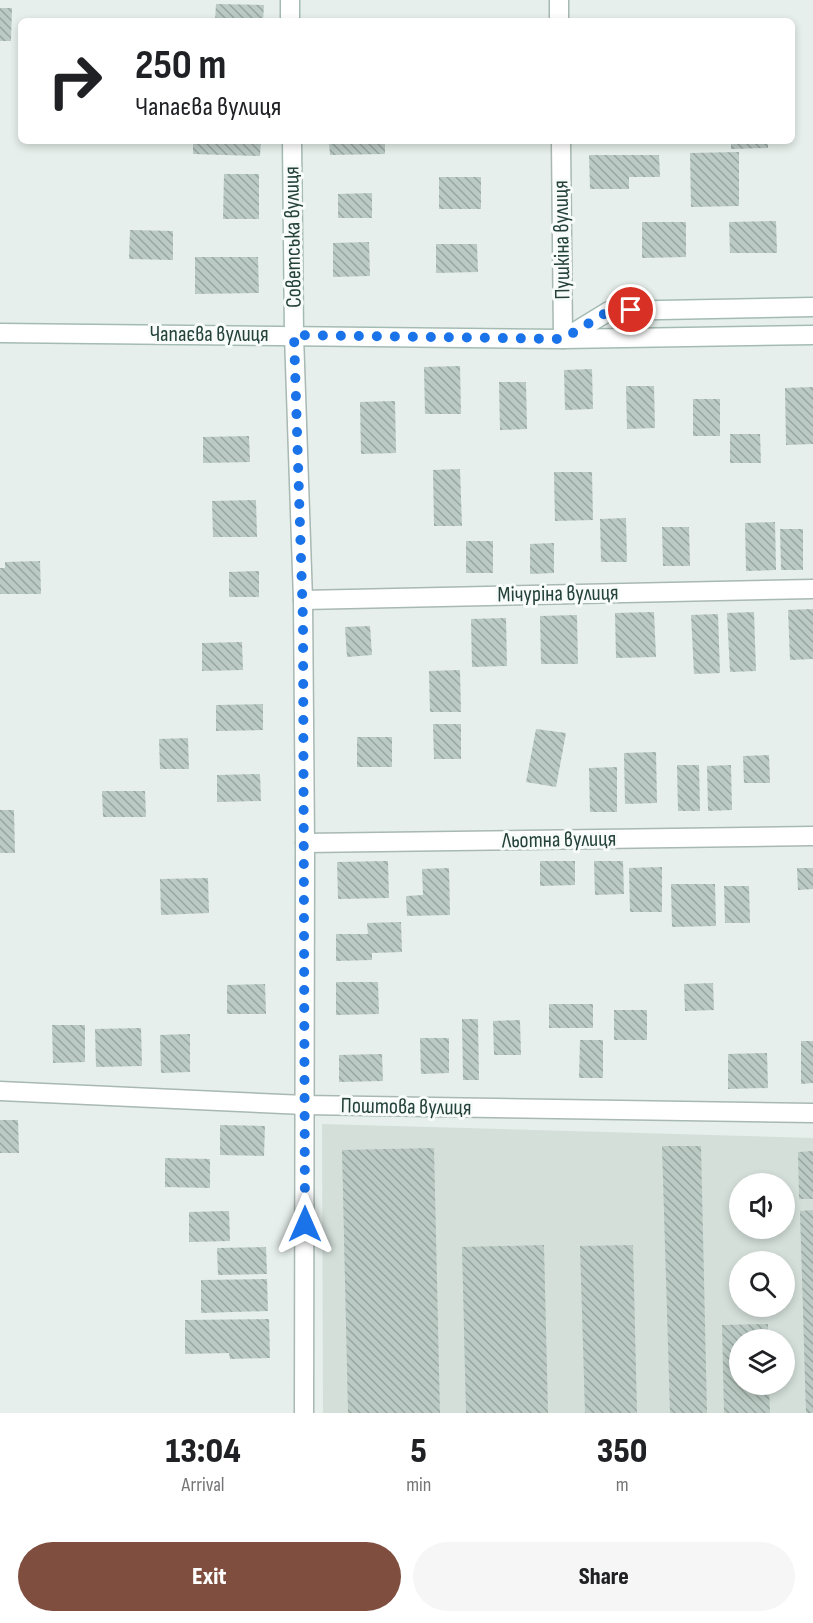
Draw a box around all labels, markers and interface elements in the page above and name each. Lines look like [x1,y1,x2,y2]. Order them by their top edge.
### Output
text: 250 m [135,40,226,91]
icon: right [36,42,114,120]
text: Чапаєва вулиця [135,91,281,123]
street label: Советська вулиця [278,166,308,308]
street label: Пушкіна вулиця [547,180,577,300]
pin [605,284,656,335]
icon: arrive [614,293,647,326]
street label: Чапаєва вулиця [149,321,269,348]
street label: Мічуріна вулиця [497,579,619,609]
street label: Льотна вулиця [501,826,616,855]
street label: Поштова вулиця [340,1092,472,1122]
map controls [729,1173,795,1395]
button: sound [729,1173,795,1239]
position arrow [273,1192,337,1256]
button: search [729,1251,795,1317]
button: layers [729,1329,795,1395]
text: 13:04 [166,1430,241,1473]
text: 5 [411,1430,427,1473]
text: 350 [597,1430,647,1473]
text: Arrival [182,1473,225,1497]
text: min [406,1473,431,1497]
text: m [616,1473,629,1497]
button: Exit [18,1542,401,1611]
button: Share [413,1542,795,1611]

